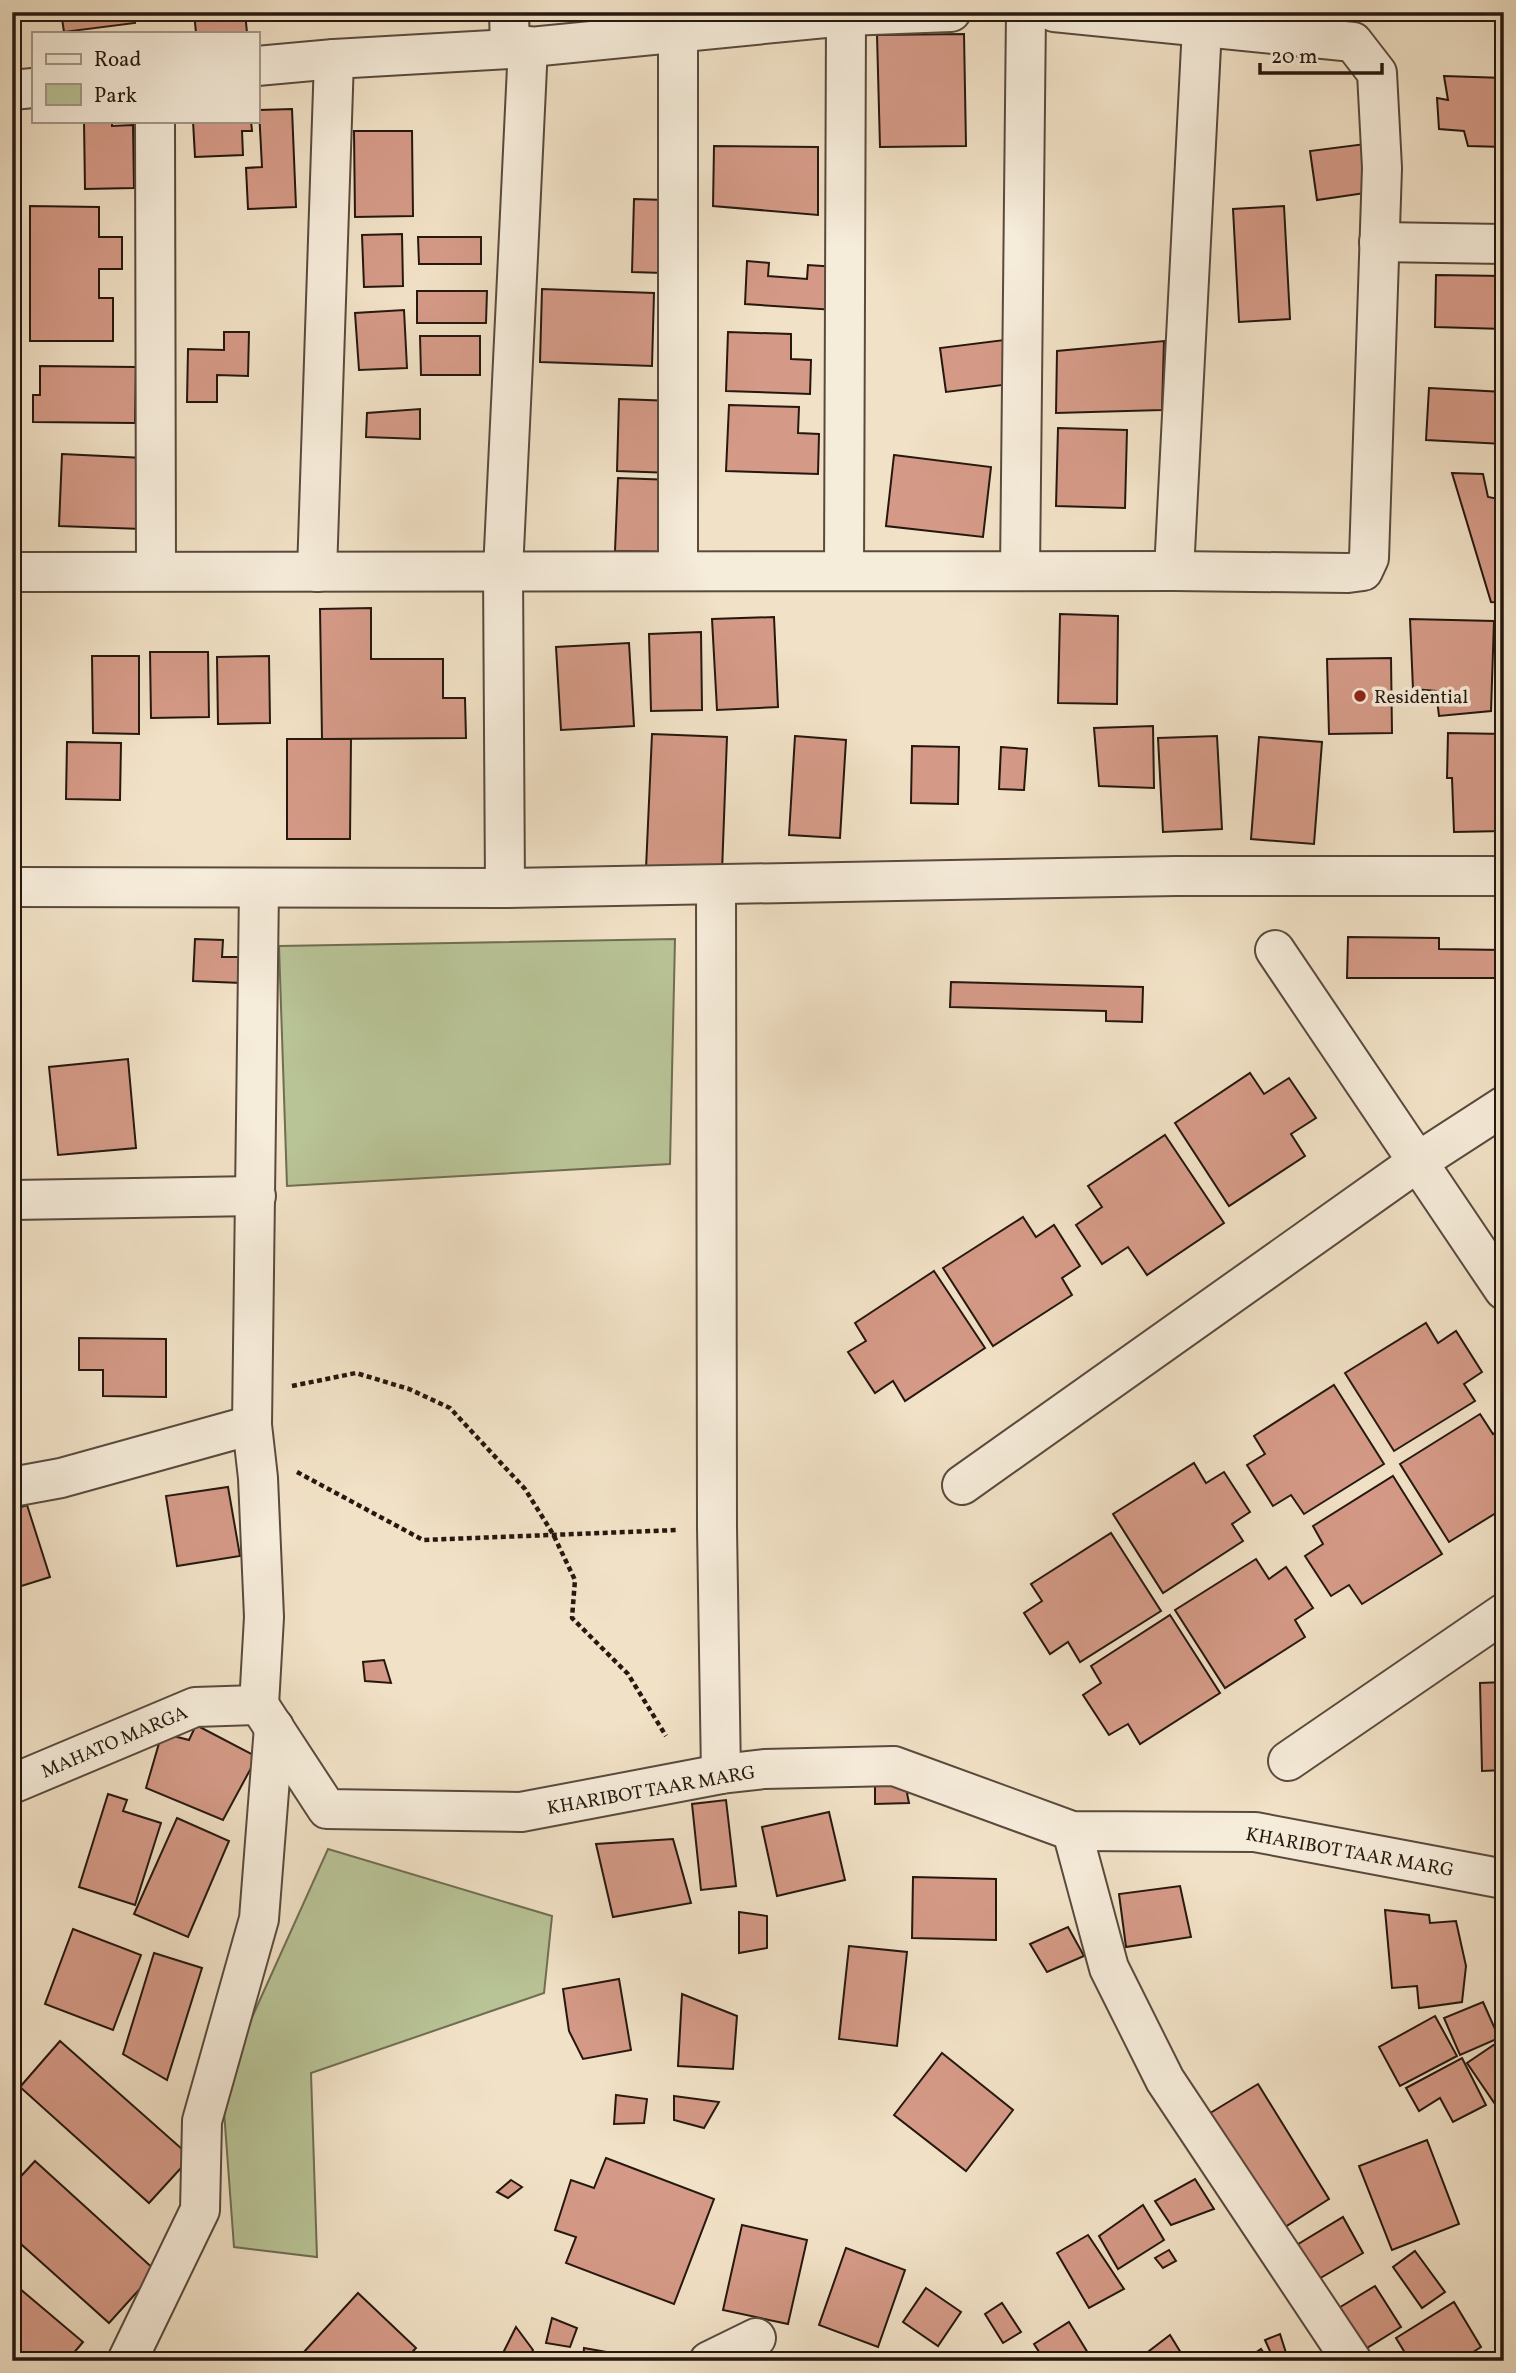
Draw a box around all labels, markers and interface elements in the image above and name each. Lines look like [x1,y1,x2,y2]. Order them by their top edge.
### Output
legend [32,32,259,122]
scale bar [1260,32,1383,76]
text: 20 m [1271,43,1317,72]
text: Road [94,46,141,75]
text: Park [94,82,137,111]
place label: Residential [1374,685,1468,711]
marker: Residential [1352,688,1368,704]
street label: MAHATO MARGA [38,1700,192,1785]
street label: KHARIBOT TAAR MARG [545,1760,757,1822]
street label: KHARIBOT TAAR MARG [1244,1822,1456,1884]

